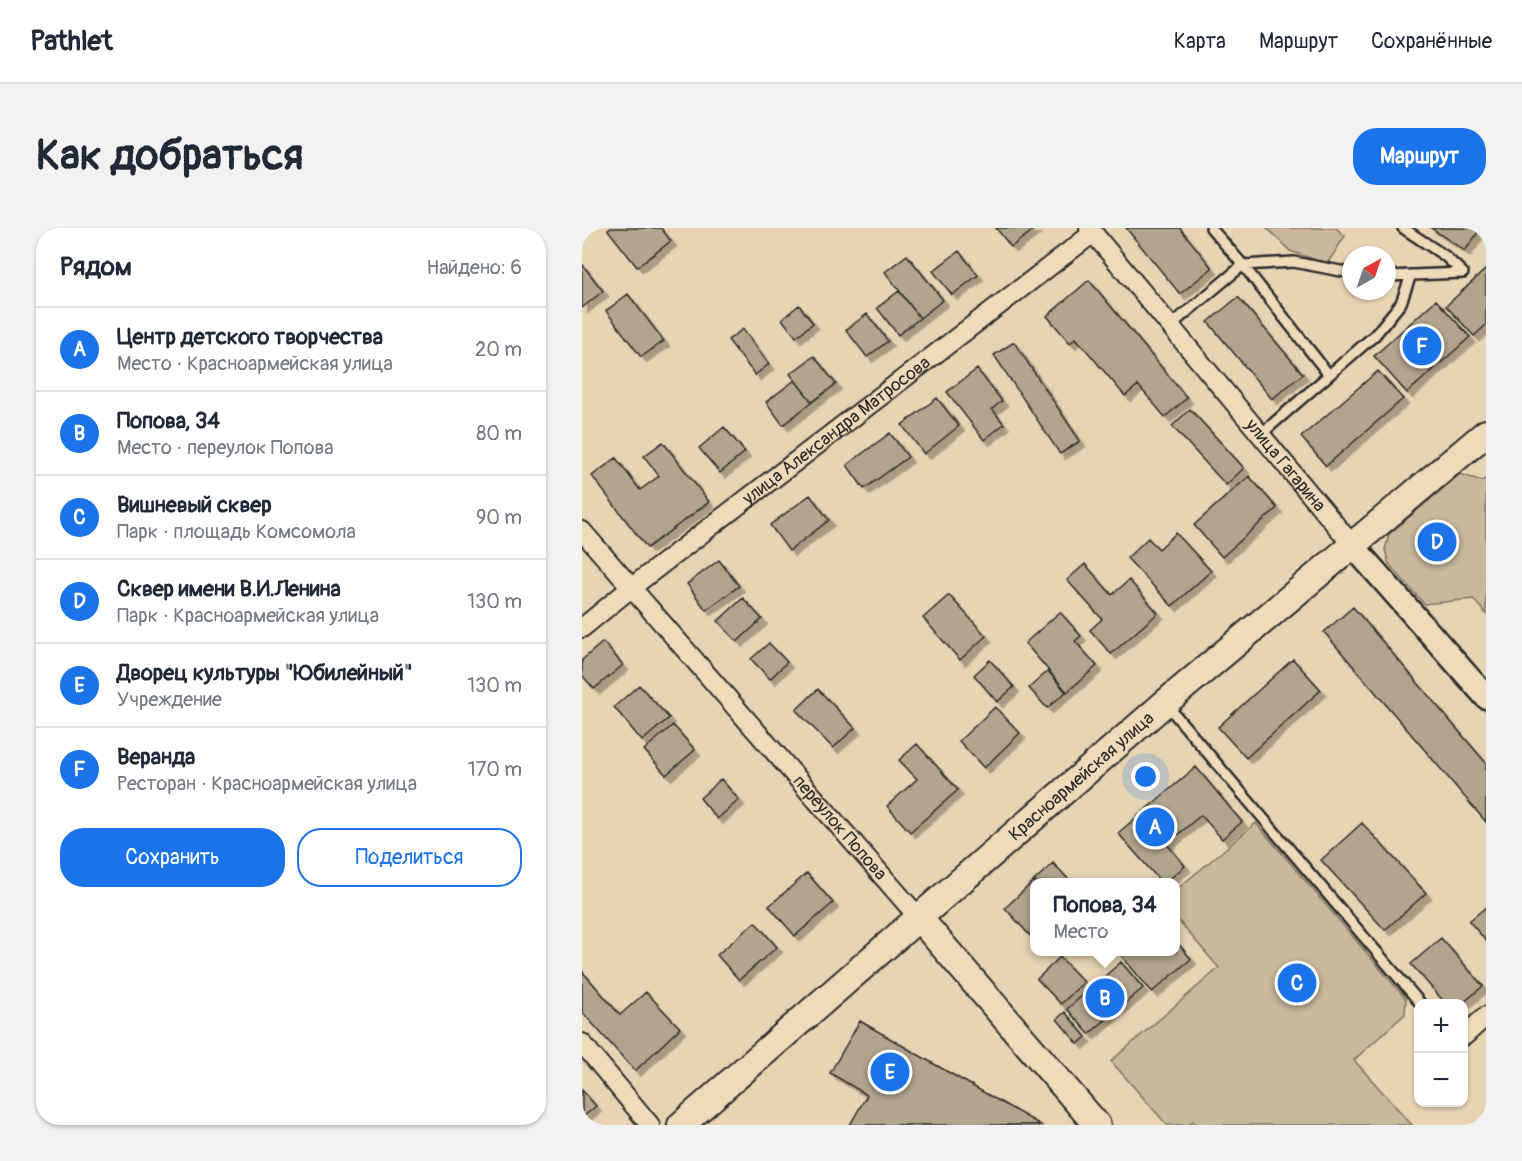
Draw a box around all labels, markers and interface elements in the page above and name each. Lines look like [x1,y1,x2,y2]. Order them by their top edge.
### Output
text: Pathlet [30,24,113,59]
text: Карта [1174,28,1226,55]
text: Маршрут [1259,28,1338,55]
text: Сохранённые [1371,28,1492,55]
button: Маршрут [1353,128,1486,185]
text: Как добраться [36,130,303,182]
north arrow [1342,246,1396,300]
text: Рядом [60,251,132,283]
text: Найдено: 6 [427,255,522,280]
text: Центр детского творчества [117,323,383,351]
pin: F [1402,324,1442,368]
text: A [73,337,86,362]
text: 20 m [475,337,522,362]
text: Место · Красноармейская улица [117,351,393,376]
street label: улица Александра Матросова [737,351,935,511]
text: Попова, 34 [117,407,220,435]
street label: улица Гагарина [1239,413,1331,517]
text: B [74,421,85,446]
text: 80 m [476,421,522,446]
text: Место · переулок Попова [117,435,334,460]
text: Вишневый сквер [117,491,272,519]
text: C [73,505,86,530]
text: 90 m [476,505,522,530]
text: Парк · площадь Комсомола [117,519,356,544]
pin: D [1418,520,1456,564]
text: Сквер имени В.И.Ленина [117,575,341,603]
text: D [73,589,86,614]
text: 130 m [467,589,522,614]
text: Парк · Красноармейская улица [117,603,379,628]
text: Дворец культуры "Юбилейный" [117,659,413,687]
text: E [74,673,85,698]
text: 130 m [467,673,522,698]
text: Учреждение [117,687,222,712]
street label: Красноармейская улица [1004,707,1159,846]
text: Веранда [117,743,195,771]
text: F [73,757,86,782]
text: 170 m [468,757,522,782]
your location [1131,762,1160,791]
street label: переулок Попова [788,770,892,885]
text: Ресторан · Красноармейская улица [117,771,417,796]
pin: A [1136,804,1174,850]
button: Сохранить [60,828,285,887]
button: Поделиться [297,828,522,887]
popup [1030,878,1180,956]
text: Попова, 34 [1054,891,1156,919]
text: Место [1054,919,1108,944]
pin: C [1278,960,1316,1005]
pin: B [1086,976,1124,1020]
map controls [1414,999,1468,1107]
button: + [1414,999,1468,1053]
pin: E [870,1050,910,1094]
button: − [1414,1053,1468,1107]

